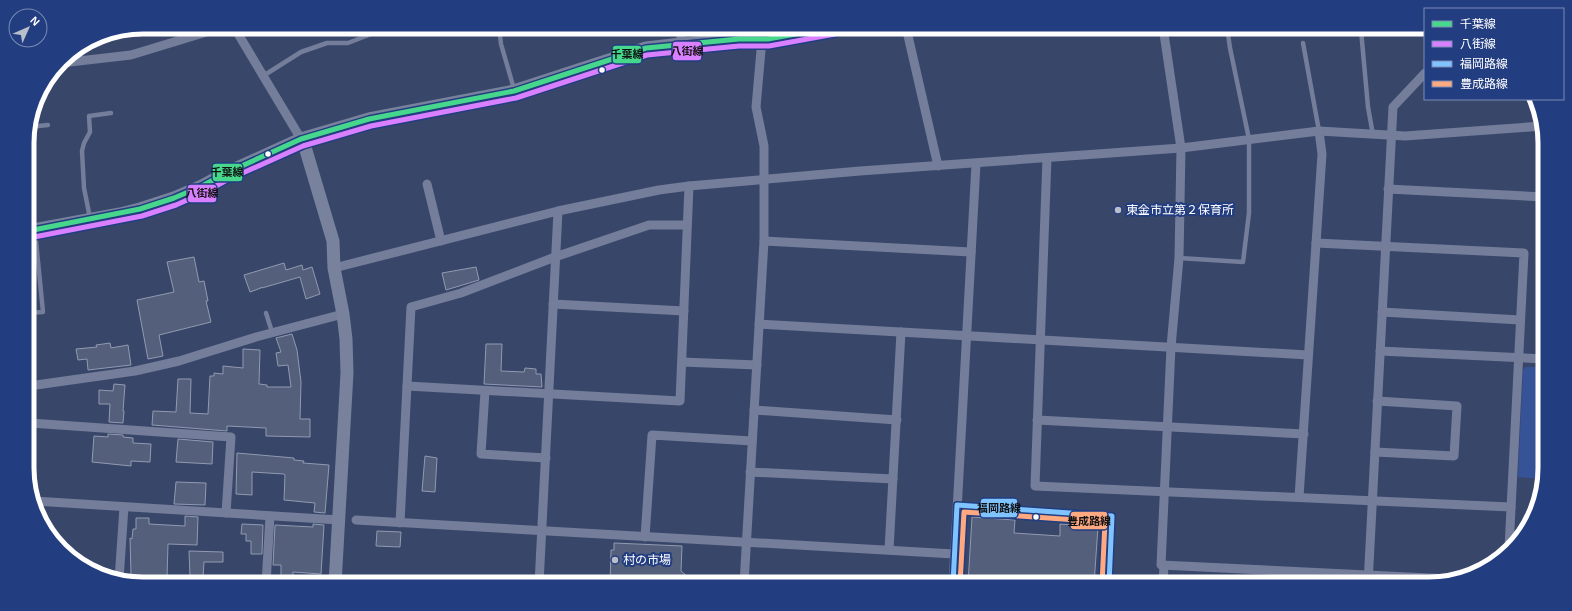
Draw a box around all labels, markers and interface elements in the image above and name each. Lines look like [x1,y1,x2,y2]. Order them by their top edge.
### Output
north arrow [8,8,48,48]
legend [1424,8,1564,100]
text: N [28,14,42,28]
text: 千葉線 [1460,17,1496,31]
text: 八街線 [1460,37,1496,51]
line badge: 八街線 [672,41,702,61]
line badge: 千葉線 [612,45,642,64]
text: 八街線 [671,45,704,57]
text: 千葉線 [611,48,644,60]
text: 福岡路線 [1460,57,1508,71]
unlabelled marker [597,65,607,75]
text: 豊成路線 [1460,77,1508,91]
unlabelled marker [263,149,273,159]
line badge: 千葉線 [212,163,243,182]
text: 千葉線 [211,166,244,178]
line badge: 八街線 [187,184,217,203]
text: 八街線 [186,187,219,199]
place label: 東金市立第２保育所 [1126,203,1234,217]
marker: 東金市立第２保育所 [1113,205,1123,215]
line badge: 福岡路線 [980,498,1018,518]
text: 福岡路線 [977,502,1021,514]
line badge: 豊成路線 [1070,511,1108,530]
unlabelled marker [1031,512,1041,522]
text: 豊成路線 [1067,515,1111,527]
place label: 村の市場 [623,553,671,567]
marker: 村の市場 [610,555,620,565]

